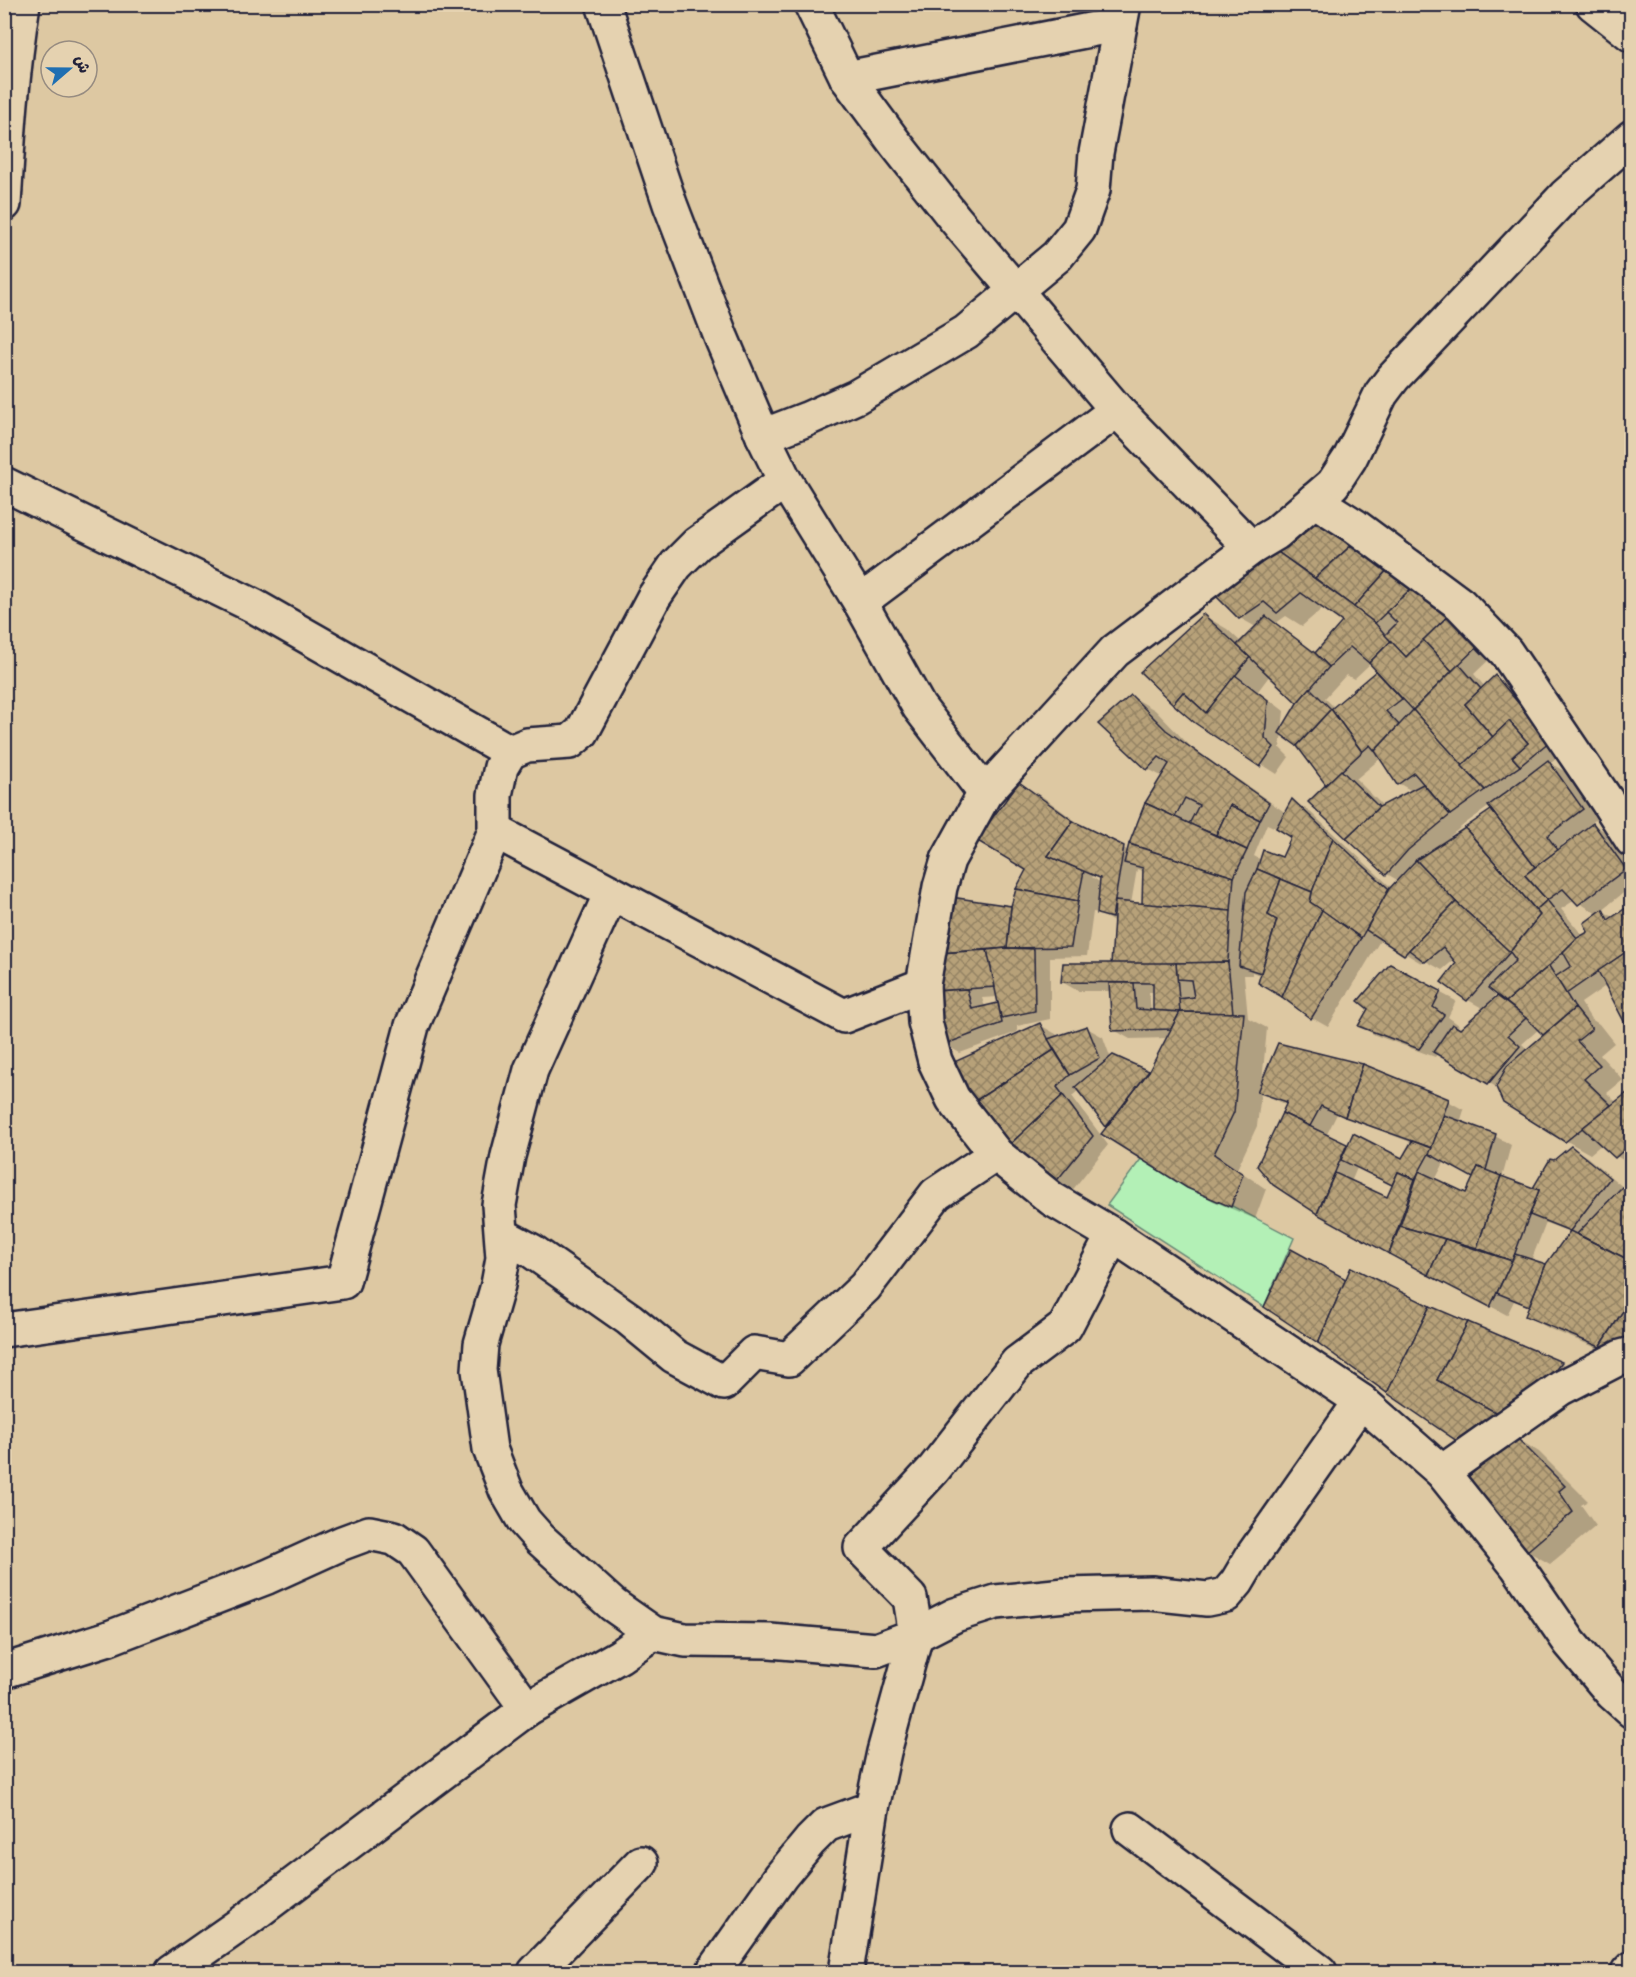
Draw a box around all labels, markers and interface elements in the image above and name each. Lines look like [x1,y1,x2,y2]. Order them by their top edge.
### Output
north arrow [39,39,99,99]
text: ش [71,52,96,76]

